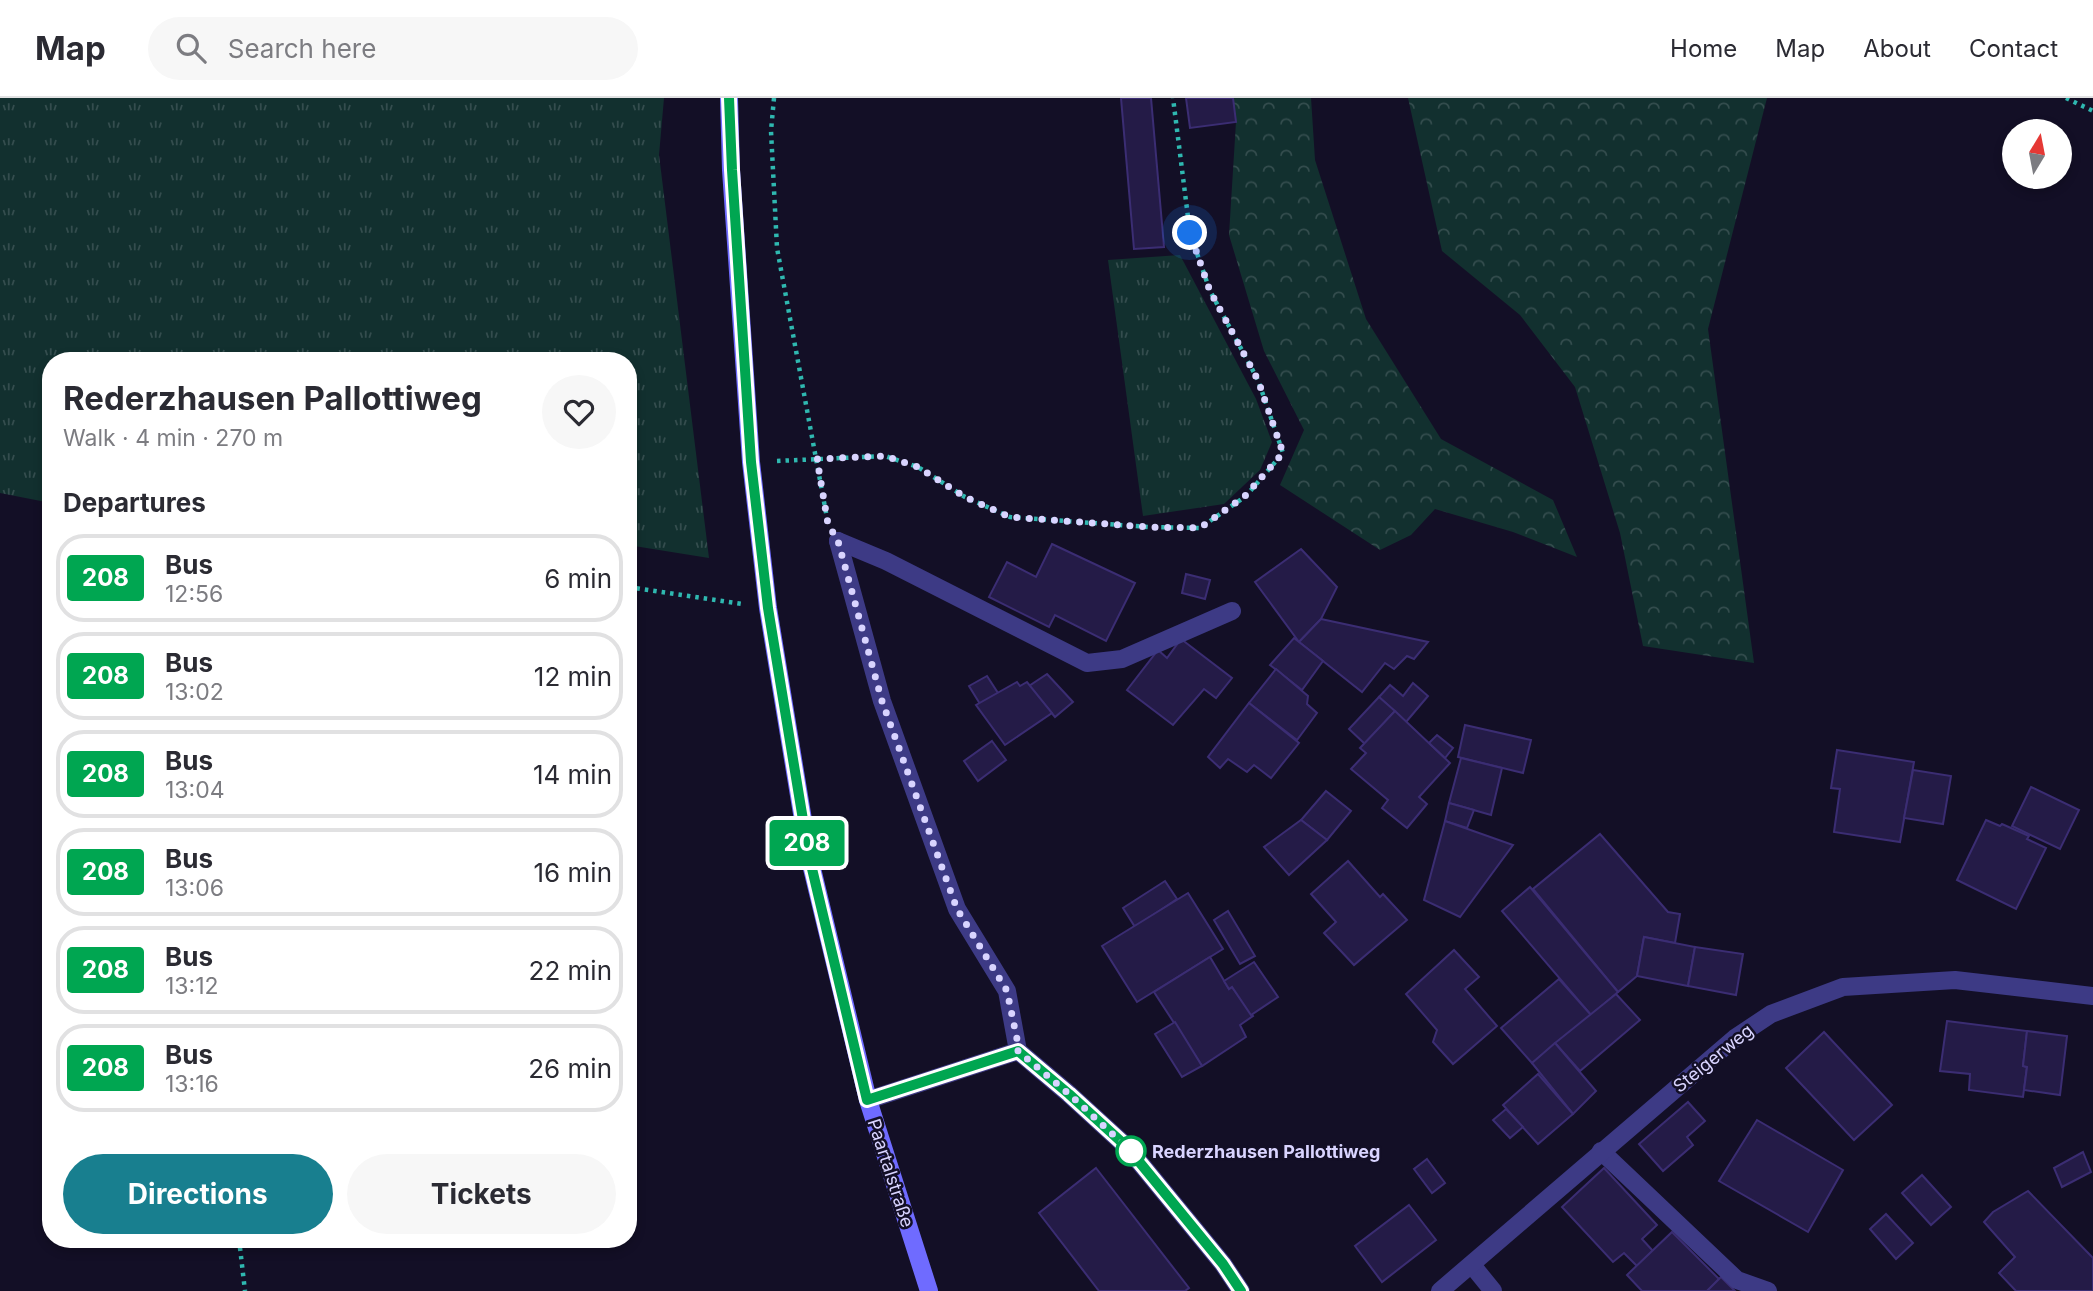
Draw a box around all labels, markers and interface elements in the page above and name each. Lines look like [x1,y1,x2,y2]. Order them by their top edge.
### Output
search box [148,17,638,80]
text: Map [35,28,106,68]
icon: search [172,29,210,67]
text: Search here [228,33,376,64]
text: Home [1670,34,1737,63]
text: Map [1775,34,1825,63]
text: About [1863,34,1931,63]
text: Contact [1969,34,2058,63]
north arrow [2002,119,2072,189]
map controls [2002,119,2072,189]
your location [1172,215,1207,250]
button: heart [542,375,616,449]
text: Rederzhausen Pallottiweg [63,378,482,418]
text: Walk · 4 min · 270 m [63,424,283,452]
text: Departures [63,487,206,518]
text: Bus [165,549,213,580]
text: 208 [82,563,129,592]
text: 6 min [544,563,612,594]
text: 12:56 [165,580,223,608]
text: Bus [165,647,213,678]
text: 208 [82,661,129,690]
text: 12 min [534,661,612,692]
text: 13:02 [165,678,224,706]
text: Bus [165,745,213,776]
text: 208 [82,759,129,788]
text: 14 min [533,759,612,790]
text: 13:04 [165,776,225,804]
line badge: 208 [767,820,847,866]
text: 208 [784,828,830,857]
text: Bus [165,843,213,874]
text: 208 [82,857,129,886]
text: 16 min [534,857,612,888]
text: 13:06 [165,874,224,902]
text: Bus [165,941,213,972]
text: 208 [82,955,129,984]
text: 22 min [529,955,612,986]
text: 13:12 [165,972,219,1000]
street label: Steigerweg [1669,1019,1757,1097]
text: Bus [165,1039,213,1070]
text: 208 [82,1053,129,1082]
text: 26 min [528,1053,612,1084]
text: 13:16 [165,1070,219,1098]
street label: Paartalstraße [864,1116,918,1230]
marker: Rederzhausen Pallottiweg [1116,1136,1146,1166]
place label: Rederzhausen Pallottiweg [1152,1141,1380,1162]
button: Directions [63,1154,333,1234]
button: Tickets [347,1154,616,1234]

